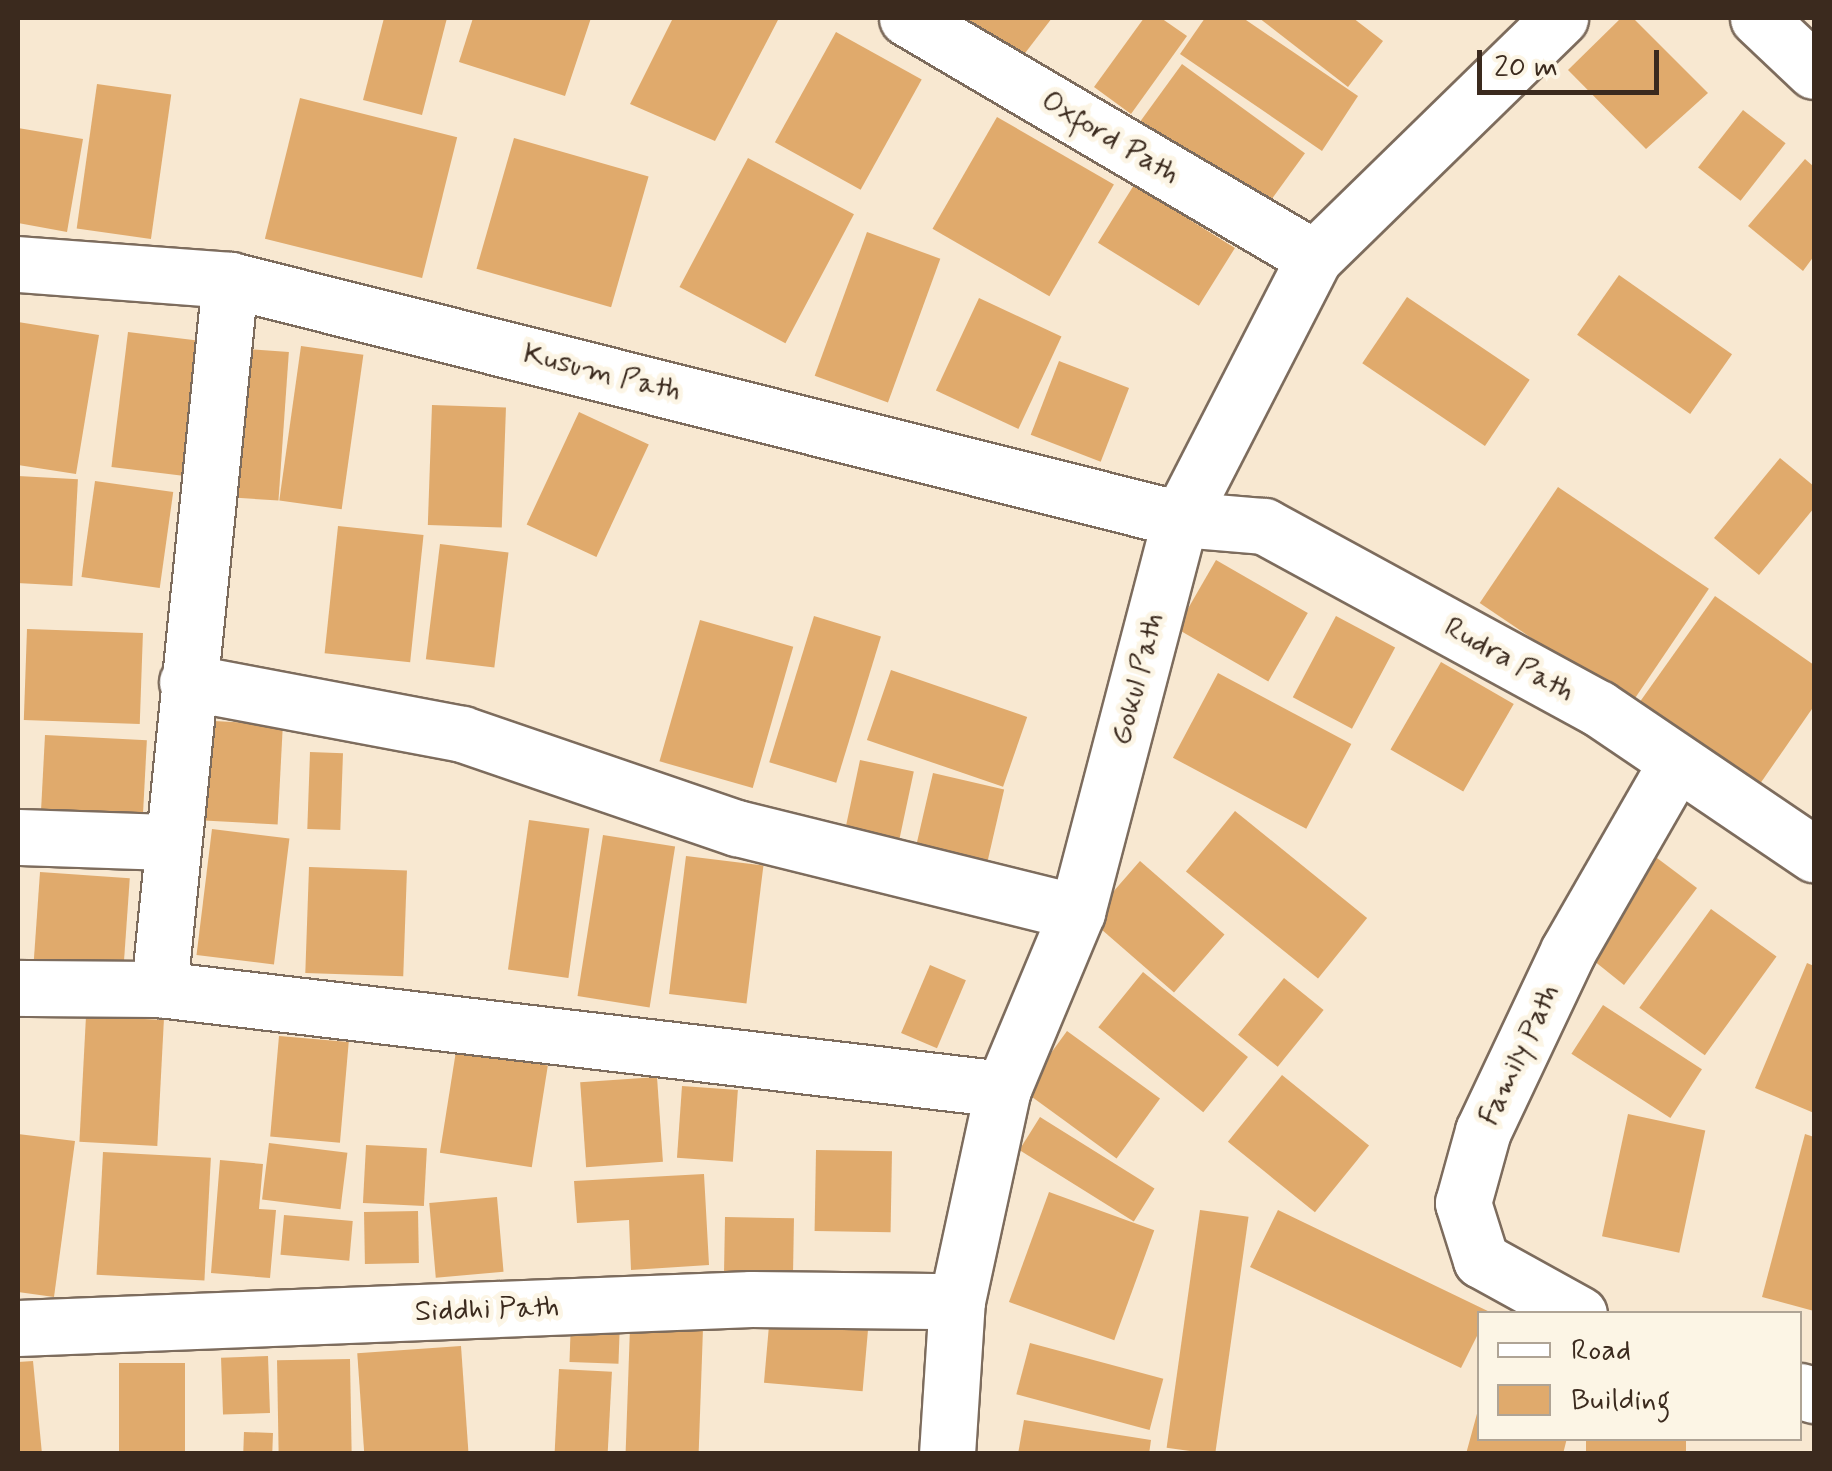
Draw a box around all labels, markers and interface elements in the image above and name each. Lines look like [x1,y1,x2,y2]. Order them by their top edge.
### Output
scale bar [1482,30,1664,92]
text: 20 m [1494,48,1558,87]
street label: Oxford Path [1036,83,1184,193]
street label: Kusum Path [521,336,683,410]
street label: Rudra Path [1439,610,1579,710]
street label: Gokul Path [1104,611,1172,747]
street label: Family Path [1472,979,1568,1131]
street label: Siddhi Path [416,1290,558,1330]
legend [1477,1311,1802,1441]
text: Road [1571,1331,1631,1370]
text: Building [1571,1381,1670,1420]

